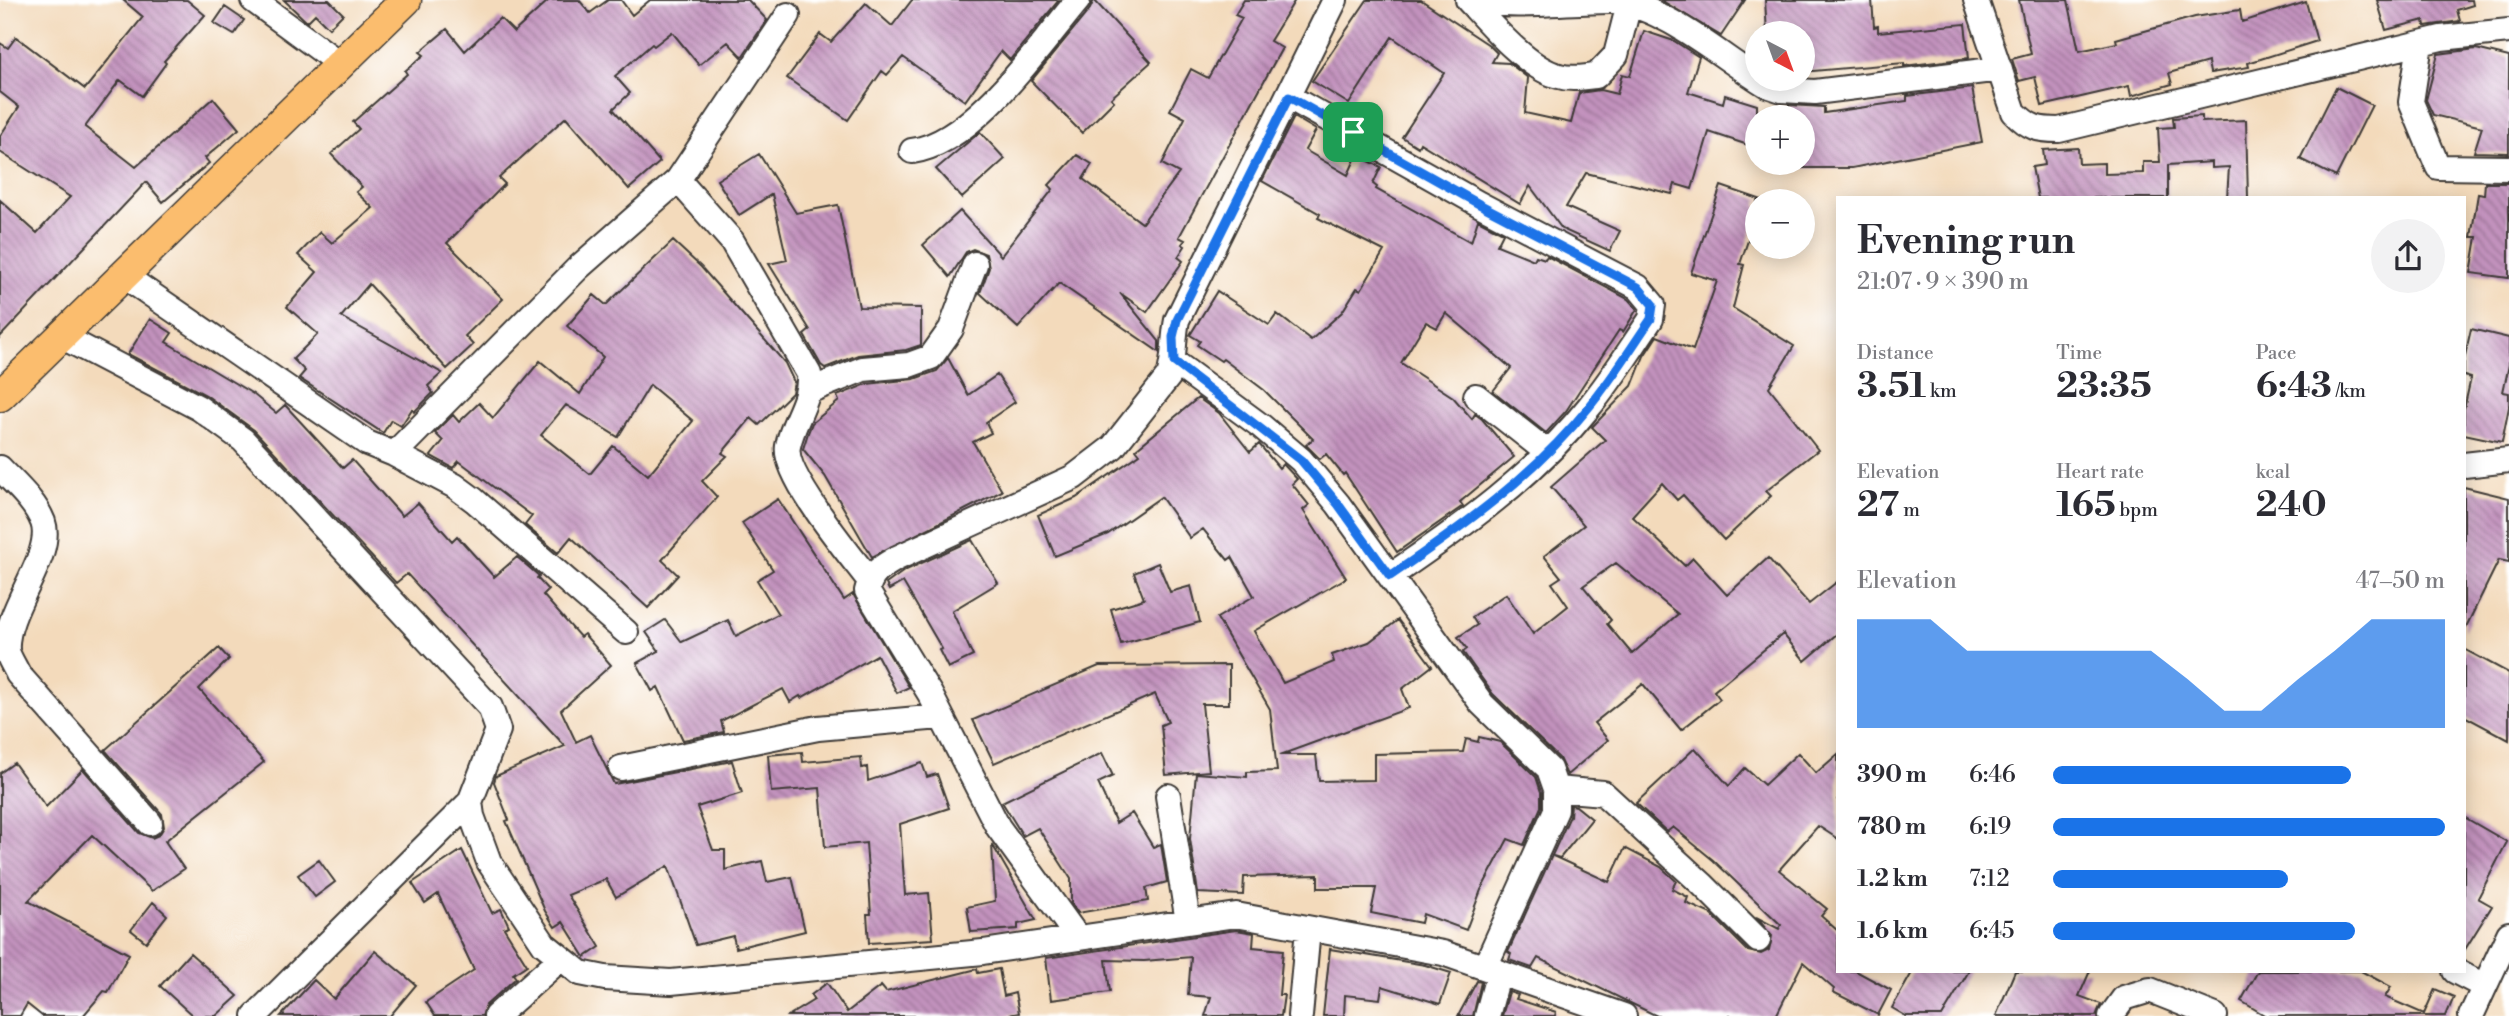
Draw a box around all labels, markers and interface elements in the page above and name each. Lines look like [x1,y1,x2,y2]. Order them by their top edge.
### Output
north arrow [1745,21,1815,91]
map controls [1745,21,1815,259]
pin [1323,102,1383,162]
button: + [1745,105,1815,175]
icon: arrive [1334,113,1372,151]
button: − [1745,189,1815,259]
text: Evening run [1857,218,2075,265]
button: share [2371,219,2445,293]
text: 21:07 · 9 × 390 m [1857,268,2029,296]
text: Distance [1857,341,1934,365]
text: Time [2056,341,2102,365]
text: Pace [2256,341,2296,365]
text: 3.51 [1857,365,1926,408]
text: 23:35 [2056,365,2152,408]
text: 6:43 [2256,365,2332,408]
text: km [1926,379,1957,403]
text: /km [2332,379,2366,403]
text: Elevation [1857,460,1939,484]
text: Heart rate [2056,460,2144,484]
text: kcal [2256,460,2290,484]
text: 27 [1857,484,1899,527]
text: 165 [2056,484,2116,527]
text: 240 [2256,484,2327,527]
text: m [1899,498,1920,522]
text: bpm [2116,498,2158,522]
text: Elevation [1857,567,1957,595]
text: 47–50 m [2355,567,2445,595]
text: 390 m [1857,761,1927,789]
text: 6:46 [1969,761,2016,789]
text: 780 m [1857,813,1926,841]
text: 6:19 [1969,813,2011,841]
text: 1.2 km [1857,865,1928,893]
text: 7:12 [1969,865,2010,893]
text: 1.6 km [1857,917,1928,945]
text: 6:45 [1969,917,2015,945]

